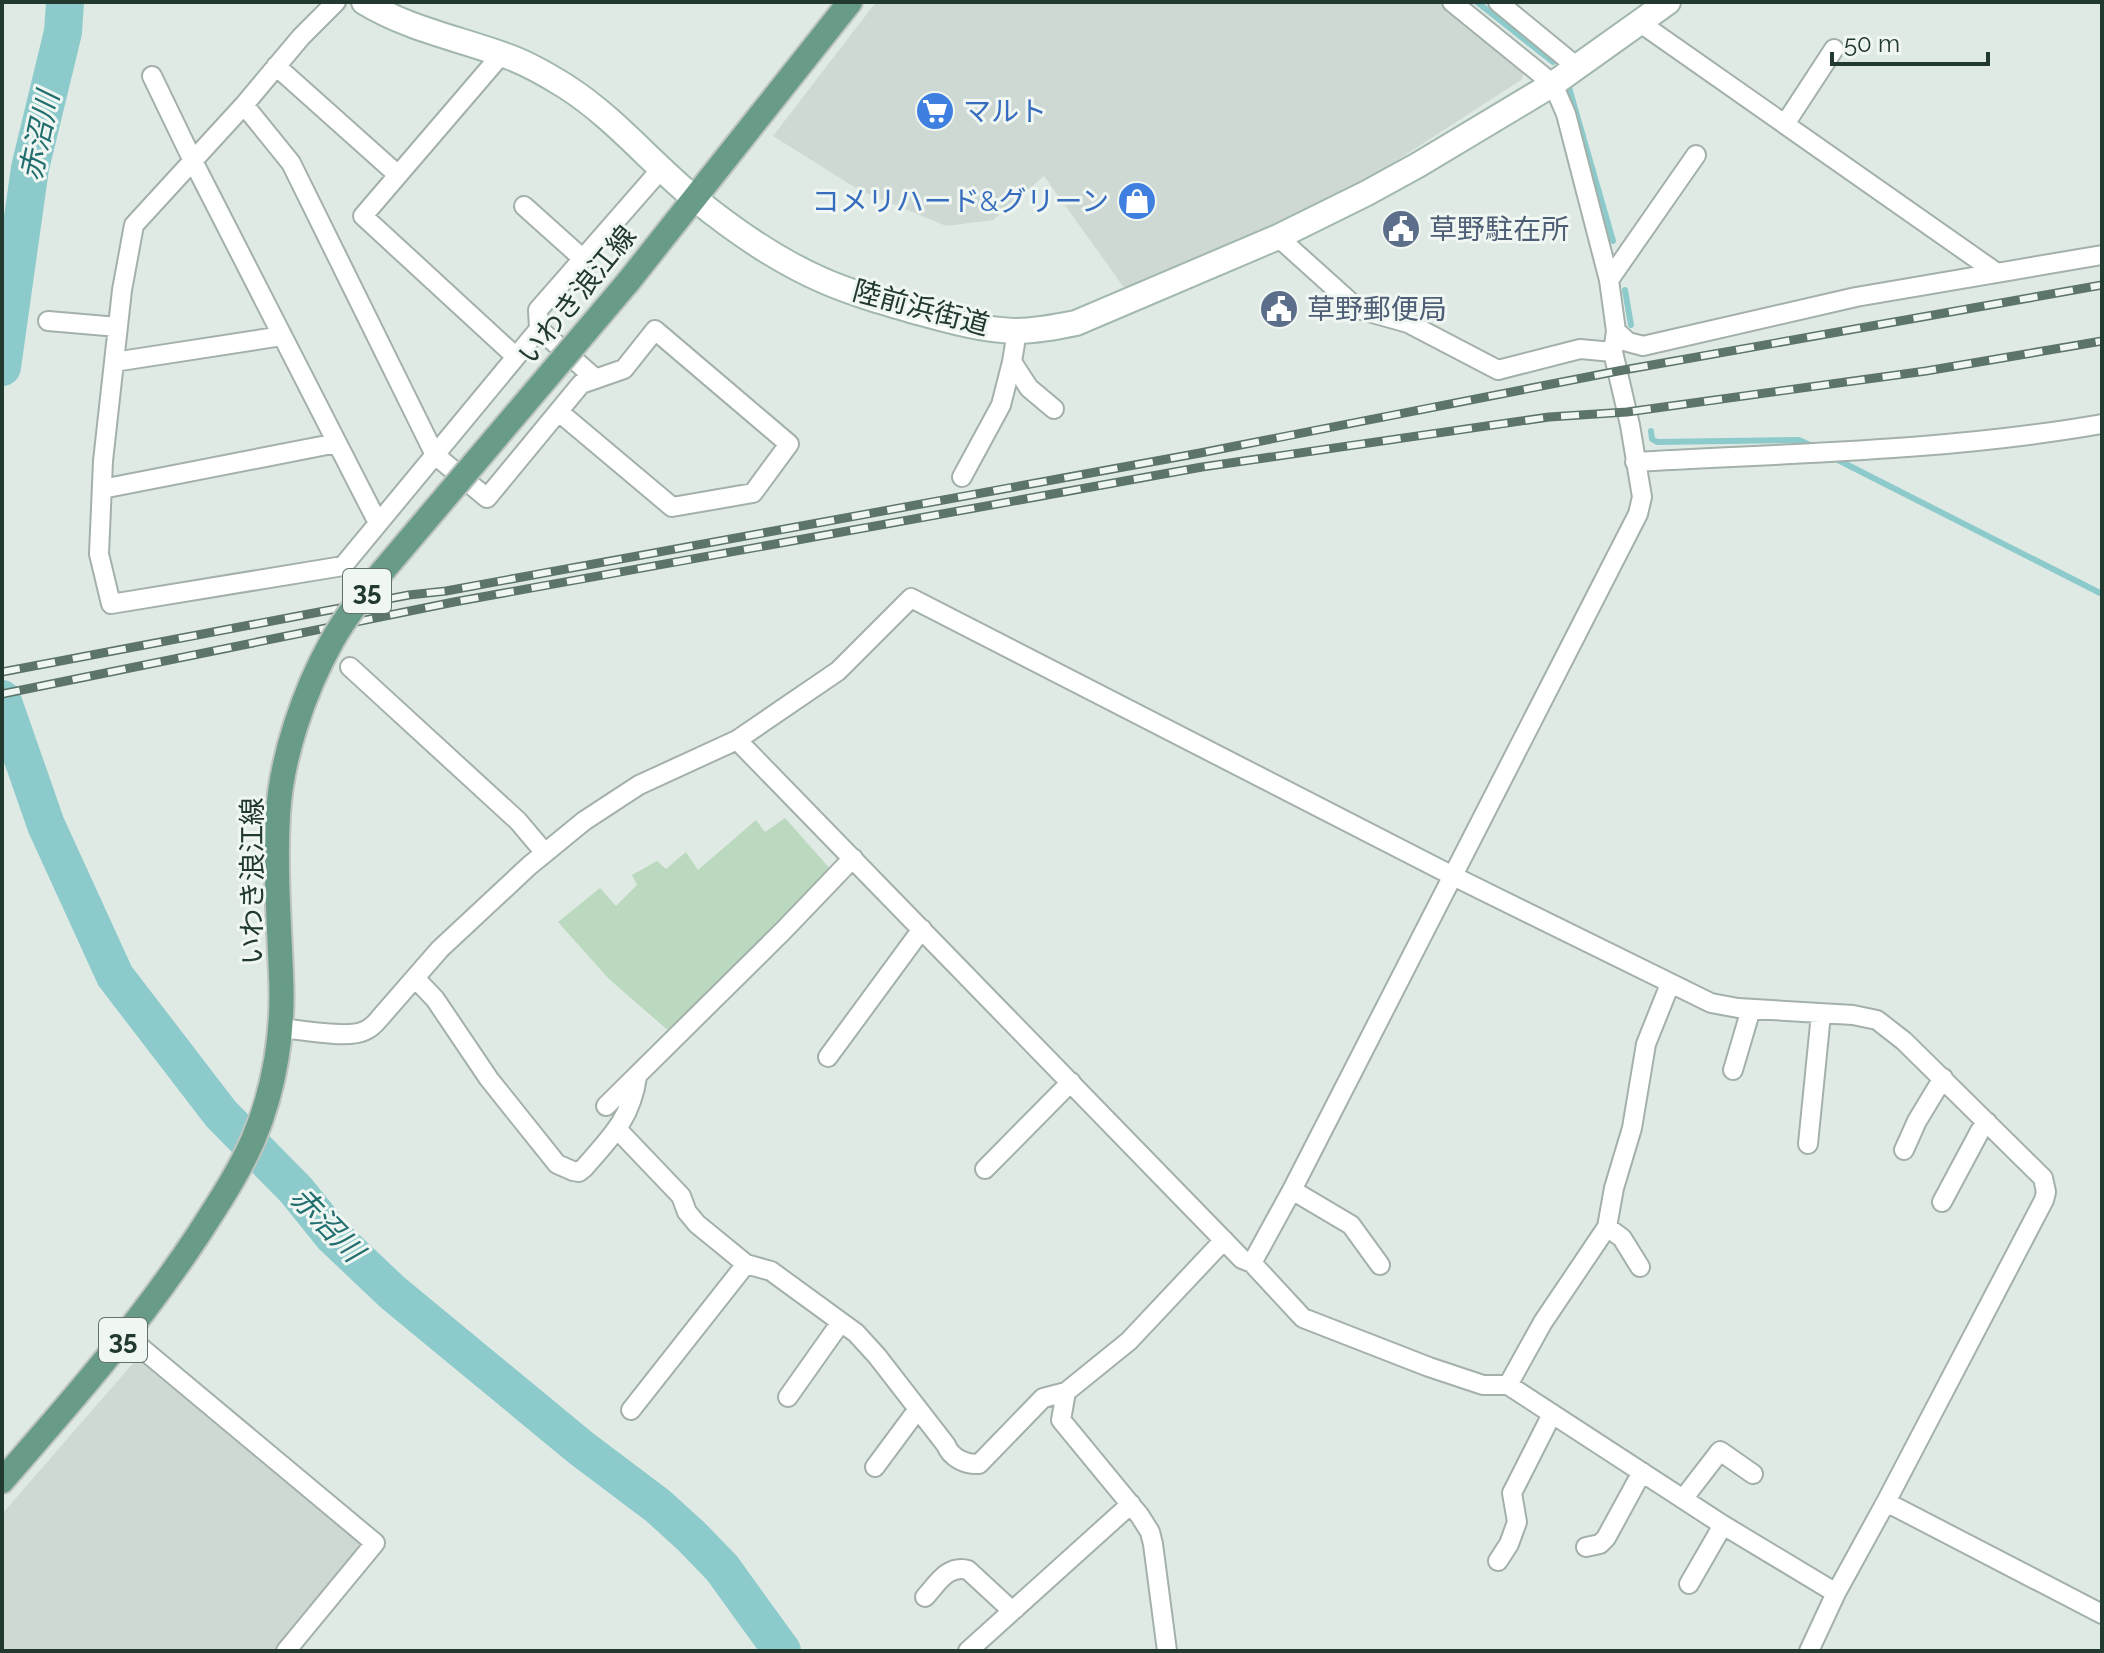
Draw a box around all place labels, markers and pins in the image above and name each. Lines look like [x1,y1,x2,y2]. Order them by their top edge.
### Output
supermarket icon: マルト [914,90,956,132]
place label: マルト [963,95,1047,128]
shop icon: コメリハード&グリーン [1116,180,1158,222]
place label: コメリハード&グリーン [812,185,1109,218]
public building icon: 草野駐在所 [1380,208,1422,250]
place label: 草野駐在所 [1429,213,1569,246]
public building icon: 草野郵便局 [1258,288,1300,330]
place label: 草野郵便局 [1307,293,1447,326]

